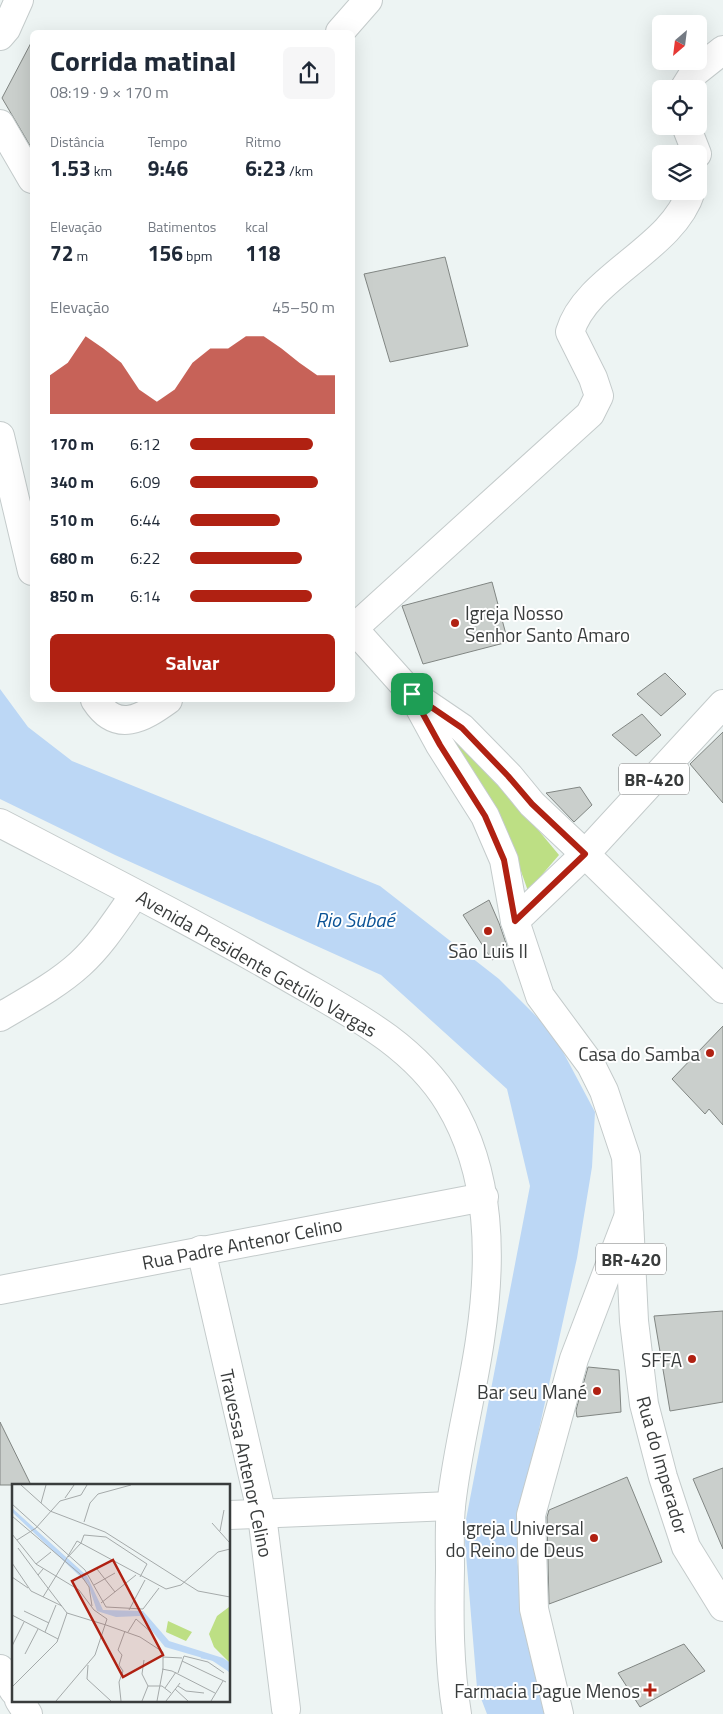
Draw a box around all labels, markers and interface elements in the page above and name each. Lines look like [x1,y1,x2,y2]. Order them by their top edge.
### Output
north arrow [652,15,708,70]
map controls [652,15,707,200]
text: Corrida matinal [50,39,236,82]
button: share [283,47,335,99]
text: 08:19 · 9 × 170 m [50,80,169,104]
button: locate [652,80,707,135]
text: Distância [50,131,104,152]
text: Tempo [148,131,187,152]
text: Ritmo [245,131,281,152]
button: layers [652,145,707,200]
text: 1.53 [50,152,91,184]
text: 9:46 [148,152,188,184]
text: 6:23 [245,152,286,184]
text: km [91,160,112,181]
text: /km [286,160,313,181]
text: Elevação [50,216,102,237]
text: Batimentos [148,216,216,237]
text: kcal [245,216,268,237]
text: 72 [50,237,74,269]
text: 156 [148,237,183,269]
text: 118 [245,237,281,269]
text: m [74,245,88,266]
text: bpm [183,245,212,266]
text: Elevação [50,295,110,319]
text: 45–50 m [272,295,335,319]
text: 170 m [50,432,94,456]
text: 6:12 [130,432,160,456]
text: 340 m [50,470,94,494]
text: 6:09 [130,470,160,494]
text: 510 m [50,508,94,532]
text: 6:44 [130,508,160,532]
text: 680 m [50,546,94,570]
text: 6:22 [130,546,160,570]
text: 850 m [50,584,94,608]
text: 6:14 [130,584,160,608]
place label: Igreja Nosso Senhor Santo Amaro [465,598,630,649]
marker: Igreja Nosso Senhor Santo Amaro [449,617,461,629]
button: Salvar [50,634,335,692]
pin [391,673,433,715]
icon: arrive [398,680,426,708]
road number: BR-420 [619,764,689,794]
street label: Avenida Presidente Getúlio Vargas [131,882,383,1044]
water label: Rio Subaé [316,904,396,935]
marker: São Luis II [482,925,494,937]
place label: São Luis II [448,936,528,965]
place label: Casa do Samba [578,1039,700,1068]
marker: Casa do Samba [704,1047,716,1059]
street label: Rua Padre Antenor Celino [139,1209,345,1277]
road number: BR-420 [596,1244,666,1274]
place label: SFFA [641,1345,682,1374]
marker: SFFA [686,1353,698,1365]
street label: Travessa Antenor Celino [213,1366,281,1560]
place label: Bar seu Mané [477,1377,587,1406]
marker: Bar seu Mané [591,1385,603,1397]
street label: Rua do Imperador [629,1392,697,1538]
inset map [12,1484,230,1702]
place label: Igreja Universal do Reino de Deus [445,1513,584,1564]
marker: Igreja Universal do Reino de Deus [588,1532,600,1544]
place label: Farmacia Pague Menos [454,1676,640,1705]
marker: Farmacia Pague Menos [644,1684,656,1696]

